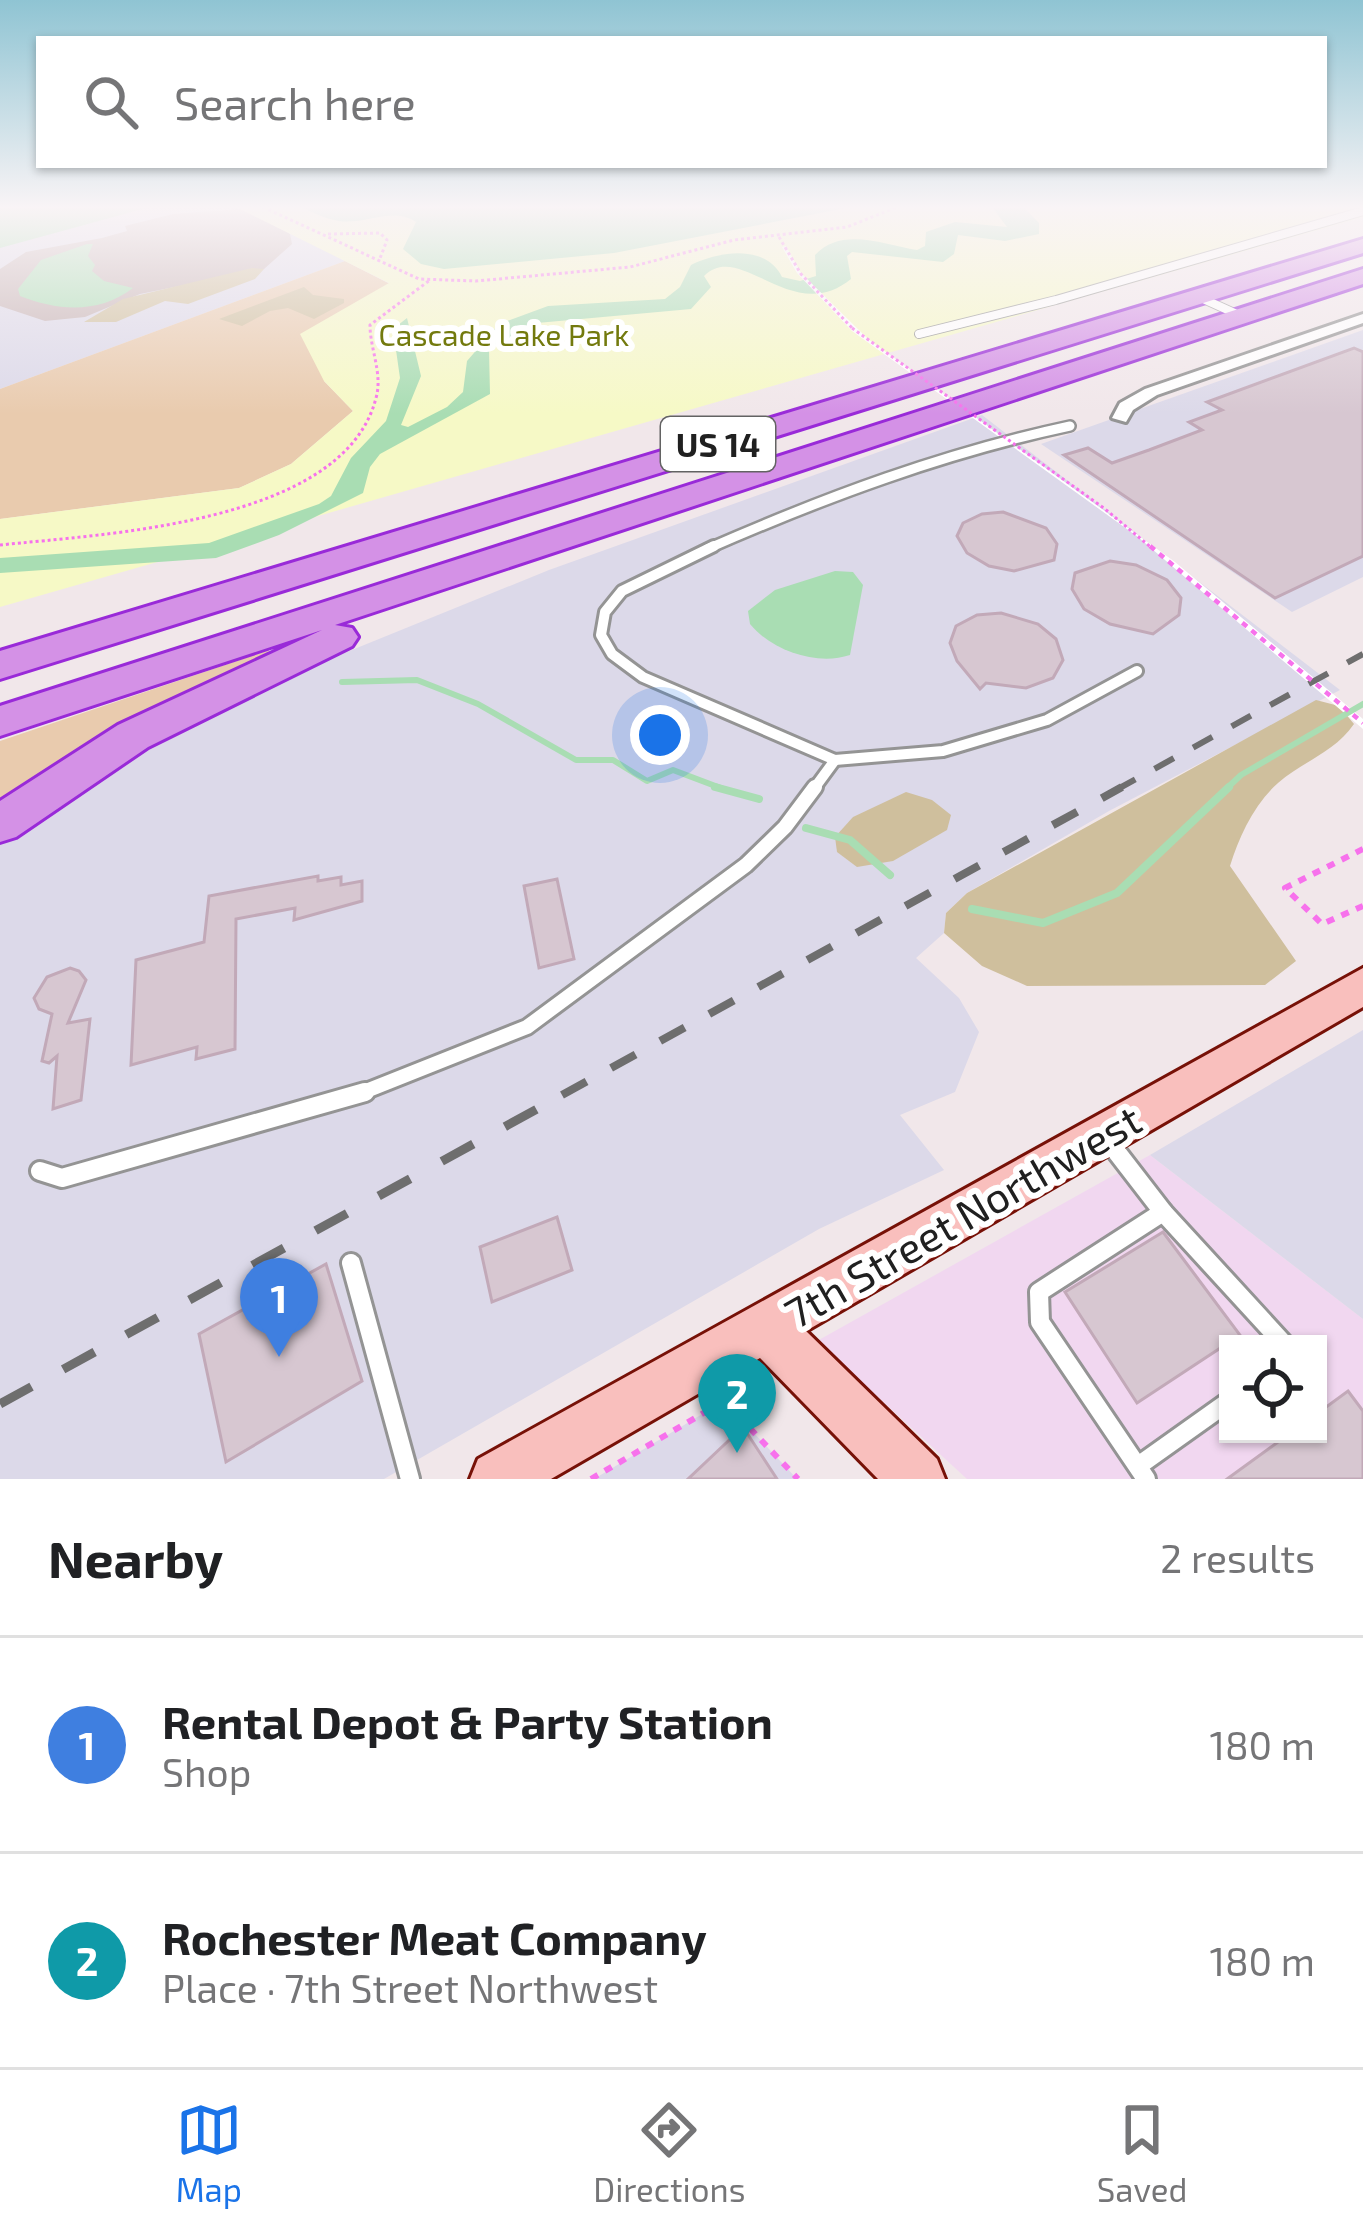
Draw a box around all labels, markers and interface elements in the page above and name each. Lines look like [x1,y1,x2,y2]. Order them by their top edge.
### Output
search box [36,36,1327,168]
icon: search [78,69,144,135]
text: Search here [174,75,416,129]
park label: Cascade Lake Park [379,316,629,352]
road number: US 14 [661,417,775,471]
your location [630,705,690,765]
street label: 7th Street Northwest [775,1093,1149,1337]
pin: 1 [240,1258,318,1357]
map controls [1219,1335,1327,1443]
button: locate [1219,1335,1327,1443]
pin: 2 [698,1354,776,1453]
text: Nearby [48,1527,223,1588]
text: 2 results [1160,1534,1315,1581]
text: Rental Depot & Party Station [162,1694,773,1748]
text: 1 [79,1721,95,1768]
text: 180 m [1209,1721,1315,1768]
text: Shop [162,1748,251,1795]
text: Rochester Meat Company [162,1910,707,1964]
text: 2 [76,1937,98,1984]
text: 180 m [1209,1937,1315,1984]
text: Place · 7th Street Northwest [162,1964,658,2011]
tab: Map [176,2097,242,2209]
tab: Directions [593,2097,745,2209]
tab: Saved [1097,2097,1187,2209]

